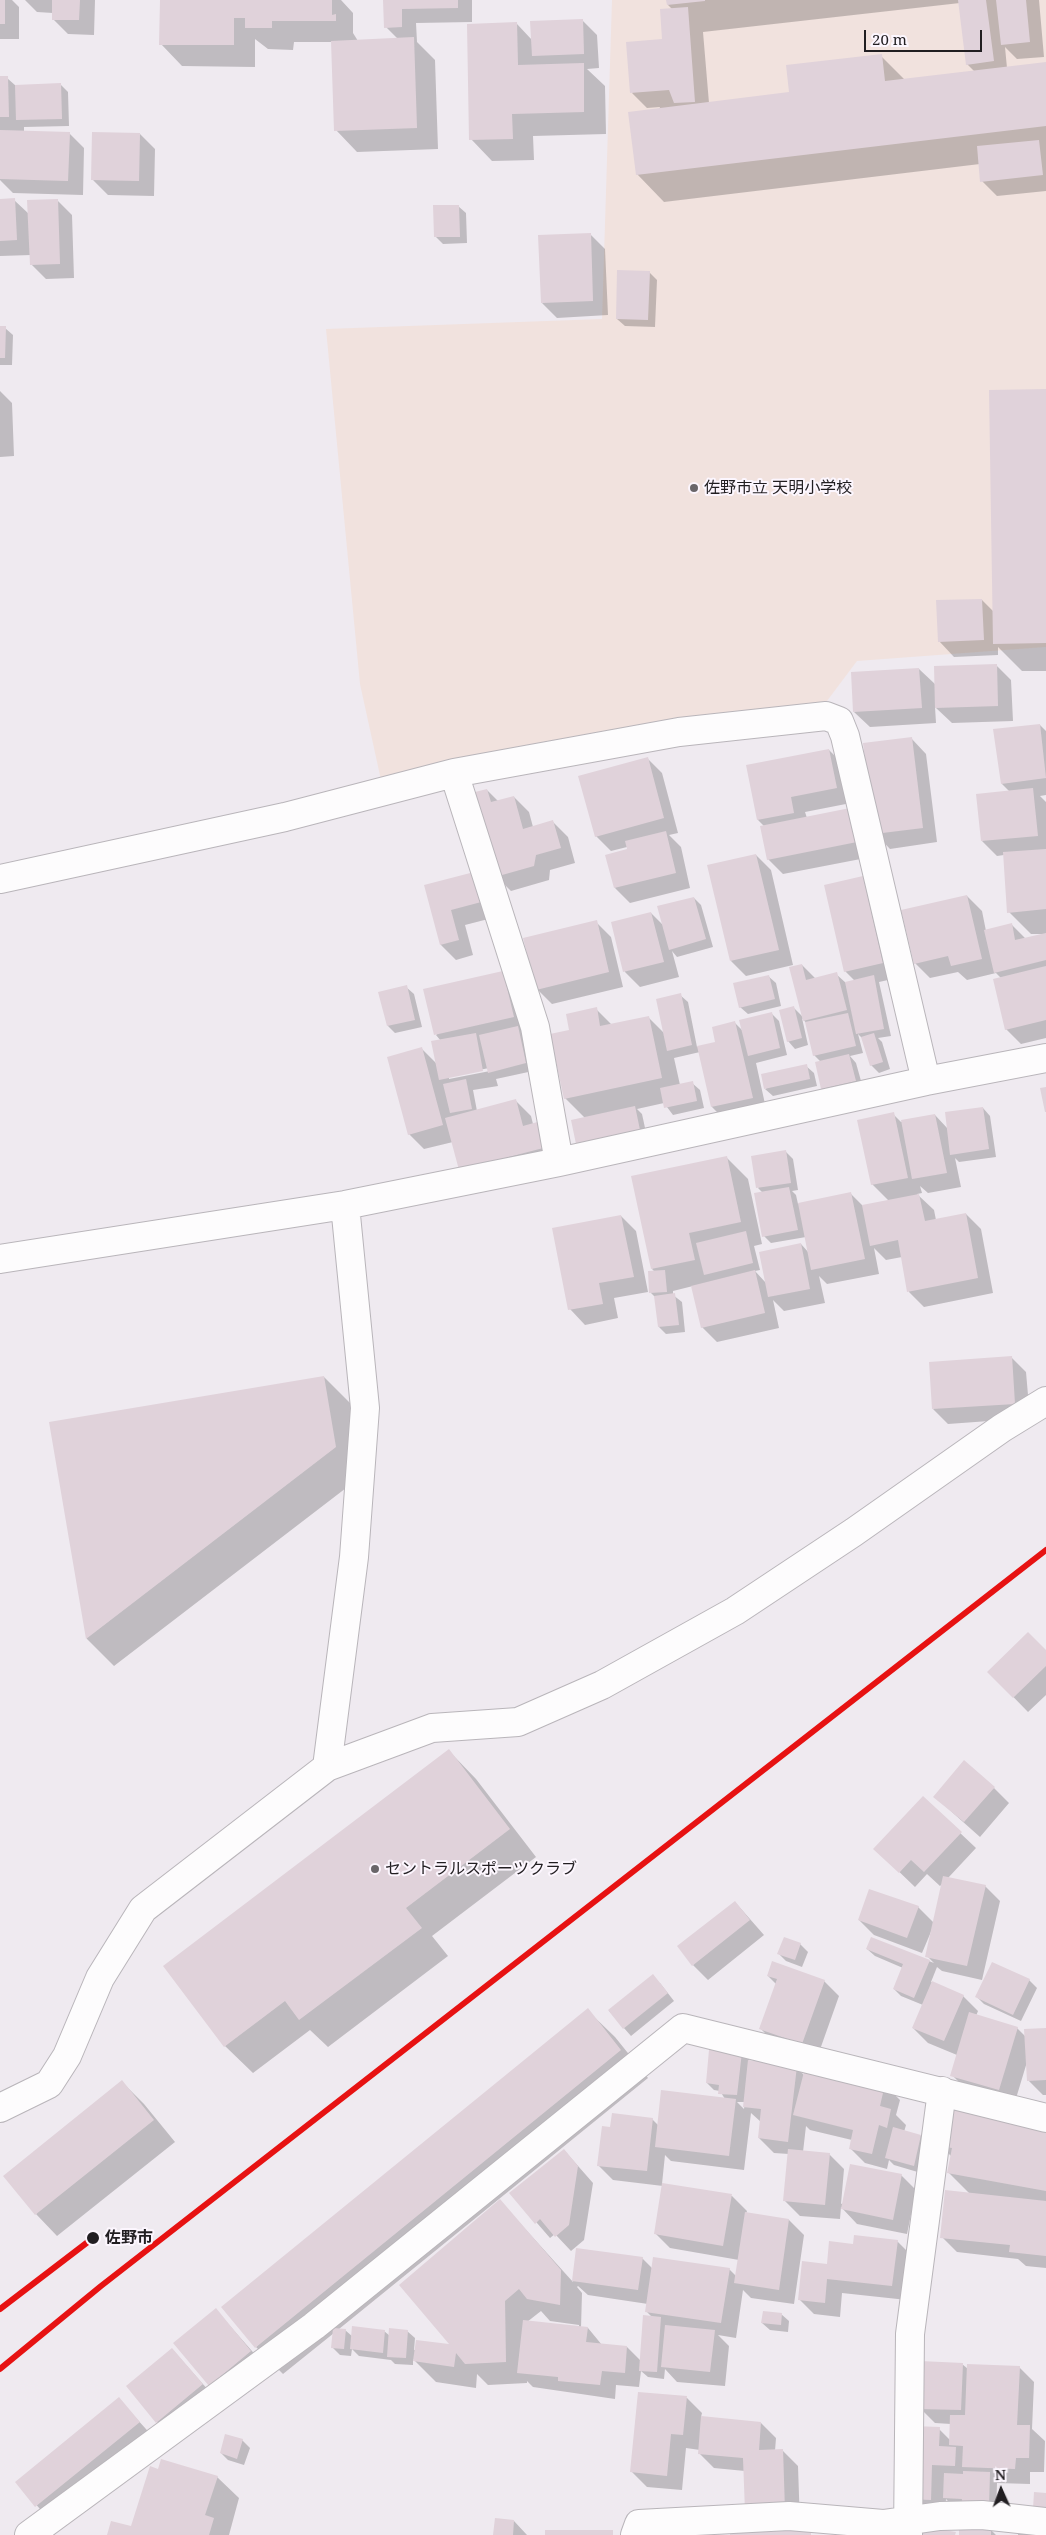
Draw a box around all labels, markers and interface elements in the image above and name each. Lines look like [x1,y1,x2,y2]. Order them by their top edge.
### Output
scale bar [866,20,984,52]
text: 20 m [872,29,907,49]
place label: 佐野市立 天明小学校 [704,478,852,498]
marker: 佐野市立 天明小学校 [688,482,700,494]
place label: セントラルスポーツクラブ [385,1859,577,1879]
marker: セントラルスポーツクラブ [369,1863,381,1875]
place label: 佐野市 [105,2228,153,2248]
marker: 佐野市 [85,2230,101,2246]
north arrow [976,2465,1026,2515]
text: N [995,2465,1006,2484]

